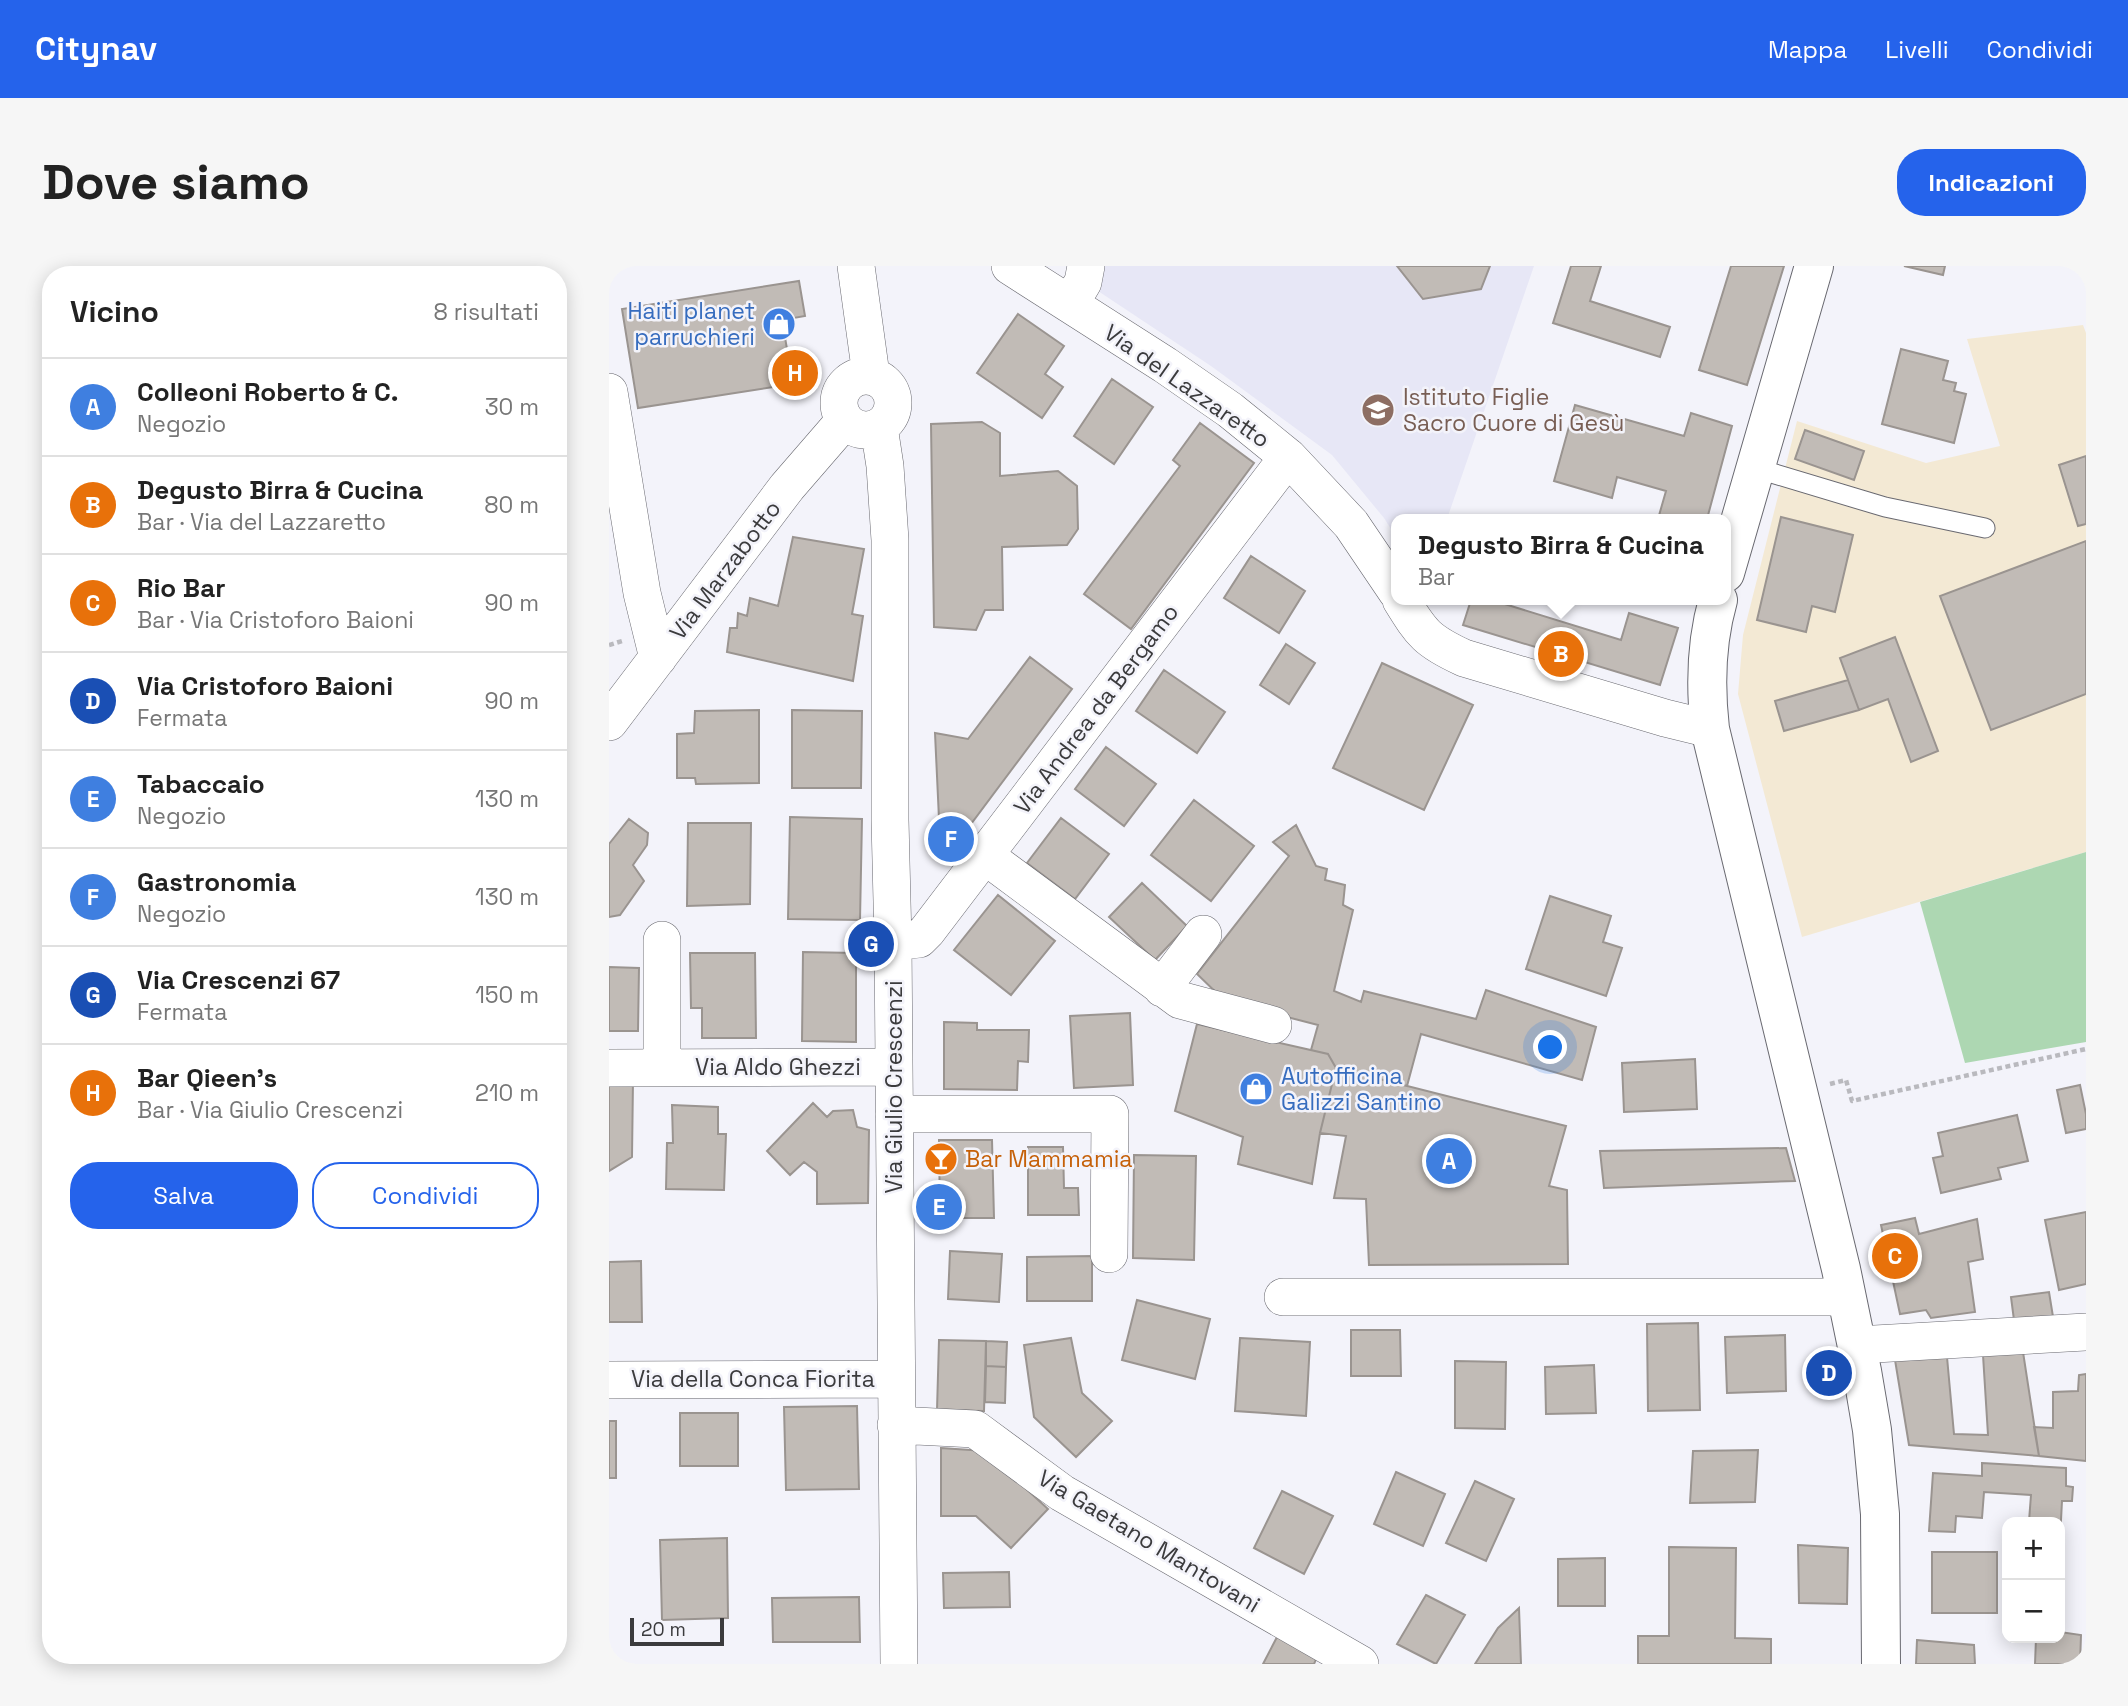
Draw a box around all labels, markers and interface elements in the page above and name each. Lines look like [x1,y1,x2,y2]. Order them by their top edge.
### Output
text: Citynav [35,28,157,70]
text: Mappa [1768,34,1847,65]
text: Livelli [1885,34,1949,65]
text: Condividi [1987,34,2093,65]
button: Indicazioni [1897,149,2086,216]
text: Dove siamo [42,151,310,213]
text: Vicino [70,292,159,331]
place label: Haiti planet parruchieri [627,296,755,352]
text: 8 risultati [433,297,539,327]
shop icon: Haiti planet parruchieri [760,305,798,343]
street label: Via del Lazzaretto [1098,318,1276,454]
pin: H [772,347,818,399]
text: Colleoni Roberto & C. [137,375,399,409]
place label: Istituto Figlie Sacro Cuore di Gesù [1403,382,1624,438]
school or university icon: Istituto Figlie Sacro Cuore di Gesù [1359,391,1397,429]
text: A [86,392,100,422]
text: 30 m [485,392,539,422]
text: Negozio [137,409,226,439]
text: Degusto Birra & Cucina [137,473,423,507]
text: B [85,490,101,520]
text: 80 m [484,490,539,520]
street label: Via Marzabotto [663,494,787,646]
text: Bar · Via del Lazzaretto [137,507,386,537]
popup [1391,514,1731,605]
text: Degusto Birra & Cucina [1418,528,1704,562]
text: Bar [1418,562,1455,592]
text: Rio Bar [137,571,225,605]
text: C [86,588,100,618]
text: 90 m [484,588,539,618]
street label: Via Andrea da Bergamo [1007,598,1185,820]
text: Bar · Via Cristoforo Baioni [137,605,414,635]
pin: B [1538,628,1584,680]
text: Via Cristoforo Baioni [137,669,393,703]
text: D [85,686,101,716]
text: 90 m [484,686,539,716]
text: Fermata [137,703,228,733]
text: Tabaccaio [137,767,265,801]
text: E [87,784,99,814]
text: 130 m [475,784,539,814]
text: Negozio [137,801,226,831]
pin: F [928,813,974,865]
text: Gastronomia [137,865,296,899]
text: F [87,882,99,912]
text: 130 m [475,882,539,912]
text: Negozio [137,899,226,929]
pin: G [848,918,894,970]
text: Via Crescenzi 67 [137,963,340,997]
text: G [85,980,101,1010]
text: 150 m [475,980,539,1010]
street label: Via Giulio Crescenzi [879,980,909,1194]
text: Fermata [137,997,228,1027]
your location [1533,1030,1567,1064]
street label: Via Aldo Ghezzi [695,1052,861,1082]
text: Bar Qieen's [137,1061,277,1095]
place label: Autofficina Galizzi Santino [1281,1061,1442,1117]
shop icon: Autofficina Galizzi Santino [1237,1070,1275,1108]
text: H [85,1078,101,1108]
text: 210 m [475,1078,539,1108]
text: Bar · Via Giulio Crescenzi [137,1095,403,1125]
pin: A [1426,1135,1472,1187]
bar icon: Bar Mammamia [922,1140,960,1178]
place label: Bar Mammamia [965,1144,1133,1174]
button: Salva [70,1162,298,1229]
button: Condividi [312,1162,539,1229]
pin: E [916,1181,962,1233]
pin: C [1872,1230,1918,1282]
pin: D [1806,1347,1852,1399]
street label: Via della Conca Fiorita [631,1364,875,1394]
street label: Via Gaetano Mantovani [1032,1463,1266,1619]
map controls [2002,1517,2065,1643]
button: + [2002,1517,2065,1580]
button: − [2002,1580,2065,1643]
scale bar [630,1615,725,1647]
text: 20 m [641,1617,686,1642]

